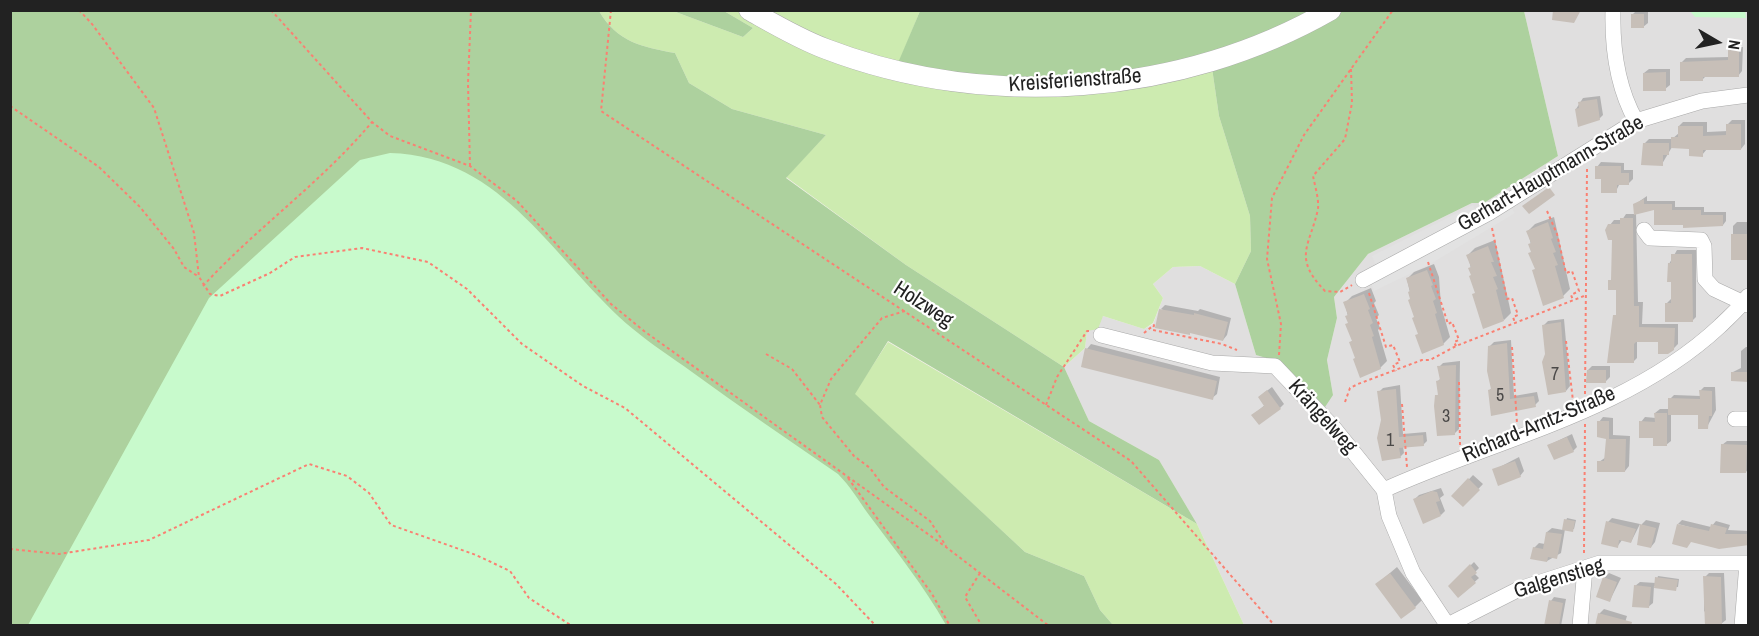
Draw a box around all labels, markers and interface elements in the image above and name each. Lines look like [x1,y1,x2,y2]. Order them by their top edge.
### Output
north arrow [1687,12,1747,72]
text: N [1723,38,1746,51]
street label: Kreisferienstraße [1008,64,1142,98]
street label: Gerhart-Hauptmann-Straße [1454,110,1648,238]
street label: Holzweg [888,276,958,334]
house number: 7 [1551,364,1559,386]
street label: Krängelweg [1282,375,1362,459]
street label: Richard-Arntz-Straße [1459,381,1619,469]
house number: 5 [1496,385,1504,407]
house number: 3 [1442,406,1450,428]
house number: 1 [1386,430,1394,452]
street label: Galgenstieg [1511,553,1607,605]

